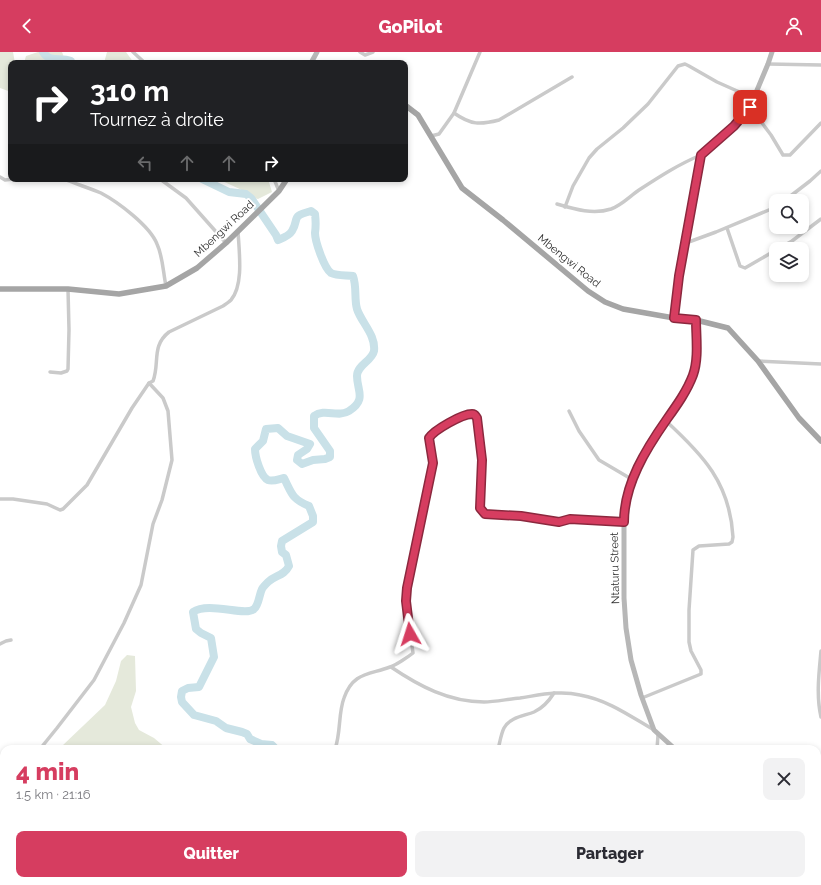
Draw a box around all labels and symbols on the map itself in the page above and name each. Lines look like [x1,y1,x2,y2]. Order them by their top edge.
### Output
pin [733,90,767,124]
street label: Mbengwi Road [192,198,257,260]
street label: Mbengwi Road [535,232,603,290]
street label: Ntaturu Street [608,532,622,604]
position arrow [389,613,431,655]

